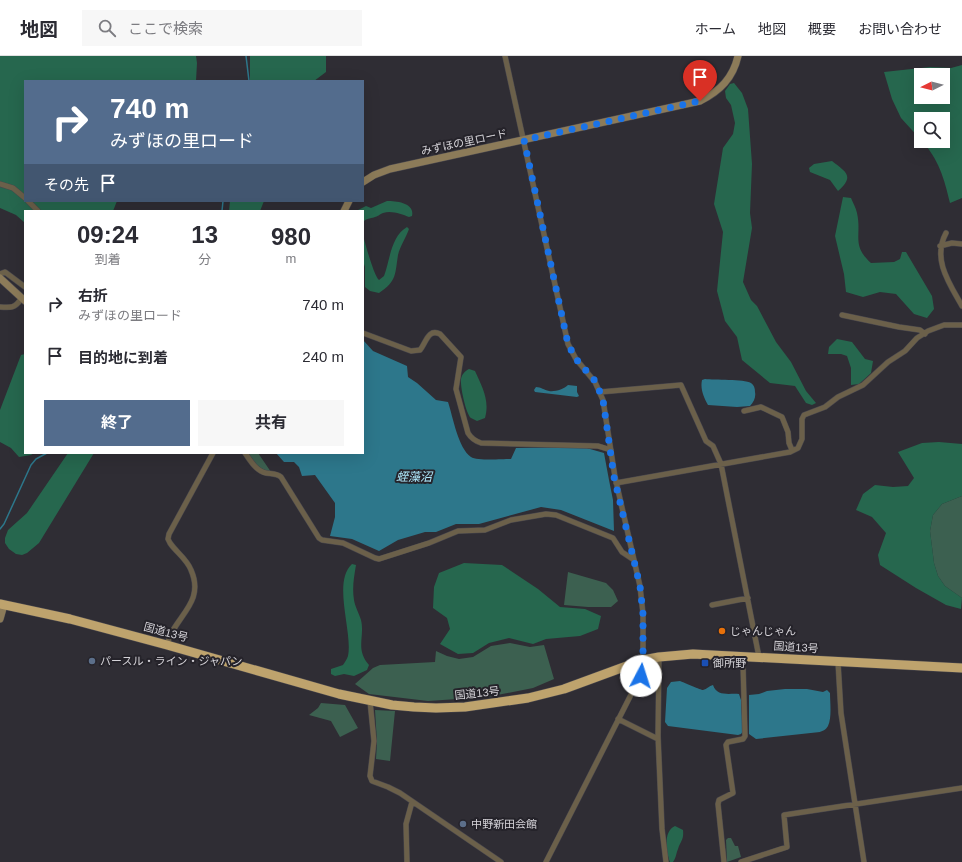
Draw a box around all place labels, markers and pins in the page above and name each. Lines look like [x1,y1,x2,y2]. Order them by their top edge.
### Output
pin [683,60,717,101]
place label: じゃんじゃん [730,625,796,637]
marker: じゃんじゃん [717,626,727,636]
place label: パースル・ライン・ジャパン [100,655,242,667]
marker: パースル・ライン・ジャパン [87,656,97,666]
place label: 御所野 [712,657,746,669]
marker: 御所野 [700,658,710,668]
place label: 中野新田会館 [471,818,537,830]
marker: 中野新田会館 [458,819,468,829]

